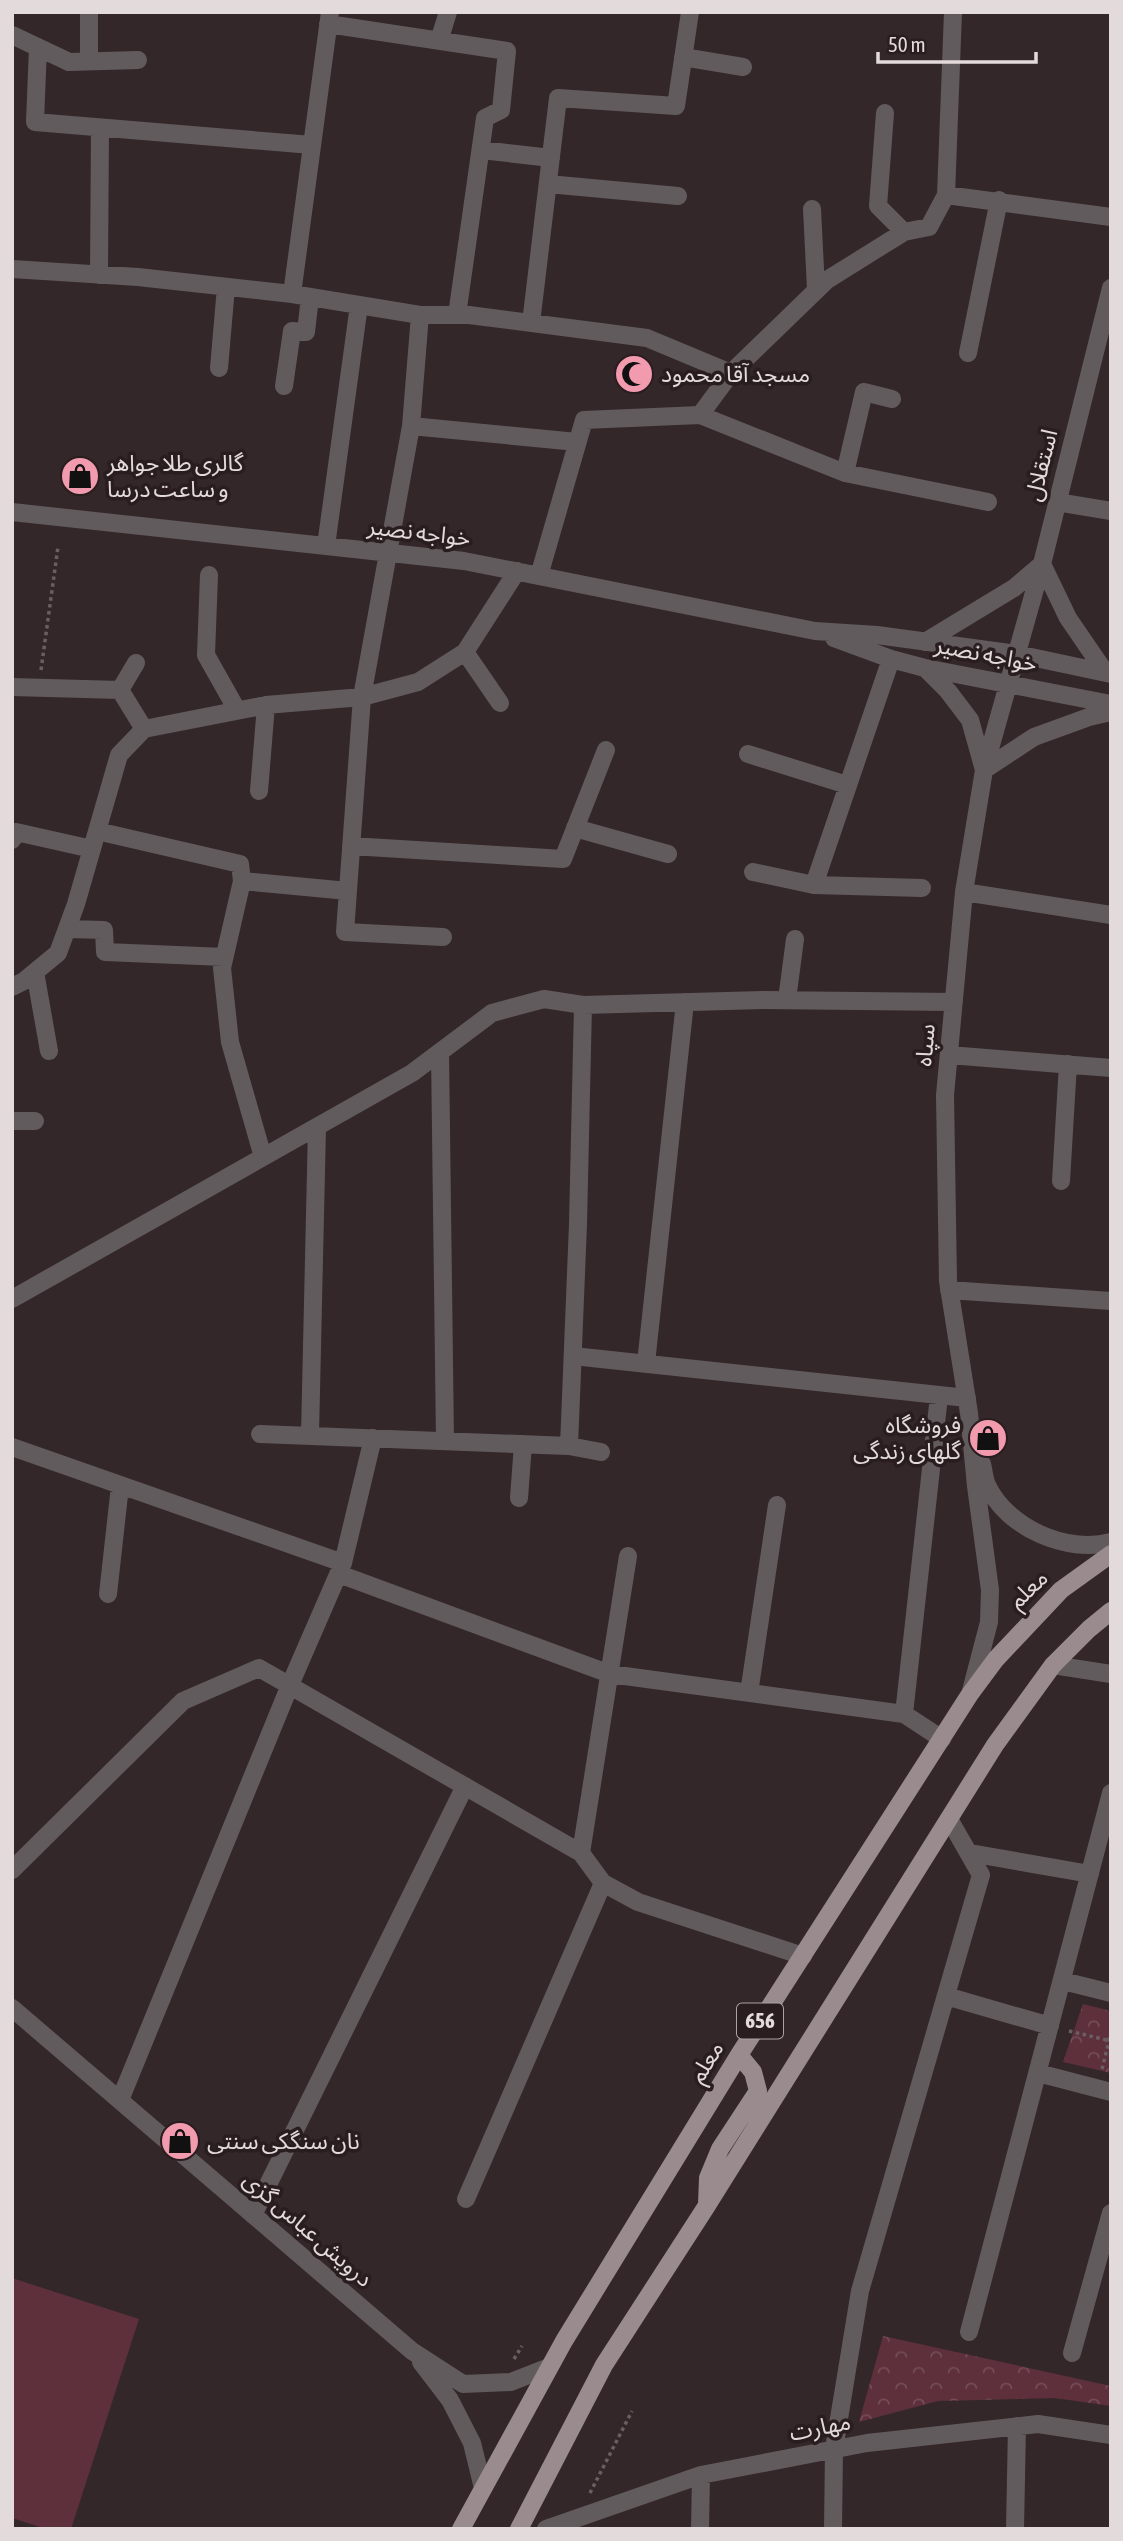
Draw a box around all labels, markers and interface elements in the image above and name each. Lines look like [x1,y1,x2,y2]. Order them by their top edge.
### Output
scale bar [878,21,1036,65]
text: 50 m [888,32,926,56]
mosque icon: مسجد آقا محمود [613,353,655,395]
place label: مسجد آقا محمود [661,361,810,388]
street label: استقلال [1020,426,1063,504]
place label: گالری طلا جواهر و ساعت درسا [106,450,244,503]
shop icon: گالری طلا جواهر و ساعت درسا [59,455,101,497]
street label: خواجه نصیر [365,513,472,552]
street label: خواجه نصیر [932,631,1039,678]
street label: سپاه [910,1023,942,1068]
place label: فروشگاه گلهای زندگی [853,1412,962,1465]
shop icon: فروشگاه گلهای زندگی [967,1417,1009,1459]
street label: معلم [1003,1564,1056,1616]
road number: 656 [737,2004,783,2038]
street label: معلم [683,2037,732,2090]
shop icon: نان سنگکی سنتی [159,2120,201,2162]
place label: نان سنگکی سنتی [207,2128,360,2154]
street label: درویش عباس گزی [238,2166,378,2293]
street label: مهارت [787,2408,853,2447]

